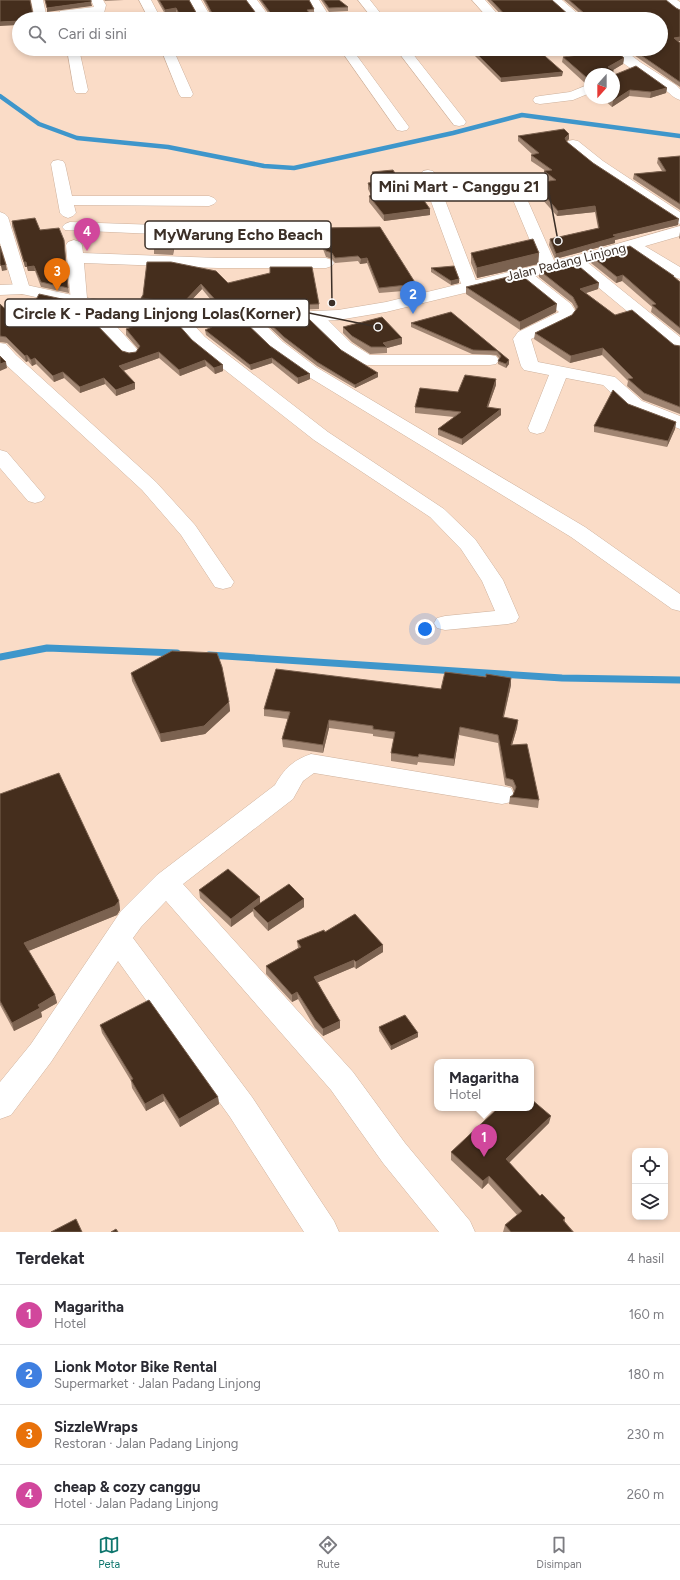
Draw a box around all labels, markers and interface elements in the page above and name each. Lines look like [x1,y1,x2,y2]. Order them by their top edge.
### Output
search box [12,12,668,56]
icon: search [26,23,48,45]
text: Cari di sini [58,25,127,43]
north arrow [584,68,620,104]
callout: Mini Mart - Canggu 21 [371,173,548,201]
text: Mini Mart - Canggu 21 [378,177,540,196]
pin: 4 [74,218,100,251]
callout: MyWarung Echo Beach [145,221,331,249]
text: MyWarung Echo Beach [153,225,323,244]
street label: Jalan Padang Linjong [505,240,627,284]
pin: 3 [44,258,70,291]
pin: 2 [400,281,426,314]
callout: Circle K - Padang Linjong Lolas(Korner) [5,299,309,327]
text: Circle K - Padang Linjong Lolas(Korner) [13,304,301,323]
your location [415,619,435,639]
popup [434,1059,534,1111]
text: Magaritha [449,1069,519,1087]
text: Hotel [449,1087,481,1102]
pin: 1 [471,1124,497,1157]
map controls [632,1148,668,1220]
button: locate [632,1148,668,1184]
button: layers [632,1184,668,1220]
text: Terdekat [16,1248,85,1268]
text: 4 hasil [627,1251,664,1266]
text: Magaritha [54,1298,124,1316]
text: 1 [26,1307,32,1322]
text: 160 m [629,1307,664,1322]
text: Hotel [54,1316,86,1331]
text: Lionk Motor Bike Rental [54,1358,217,1376]
text: 2 [25,1367,33,1382]
text: 180 m [628,1367,664,1382]
text: Supermarket · Jalan Padang Linjong [54,1376,261,1391]
text: SizzleWraps [54,1418,138,1436]
text: 3 [25,1427,33,1442]
text: 230 m [627,1427,664,1442]
text: Restoran · Jalan Padang Linjong [54,1436,238,1451]
text: cheap & cozy canggu [54,1478,200,1496]
text: 4 [25,1487,33,1502]
text: 260 m [627,1487,664,1502]
text: Hotel · Jalan Padang Linjong [54,1496,218,1511]
tab: Peta [98,1534,120,1571]
tab: Rute [317,1534,340,1571]
tab: Disimpan [536,1534,582,1571]

